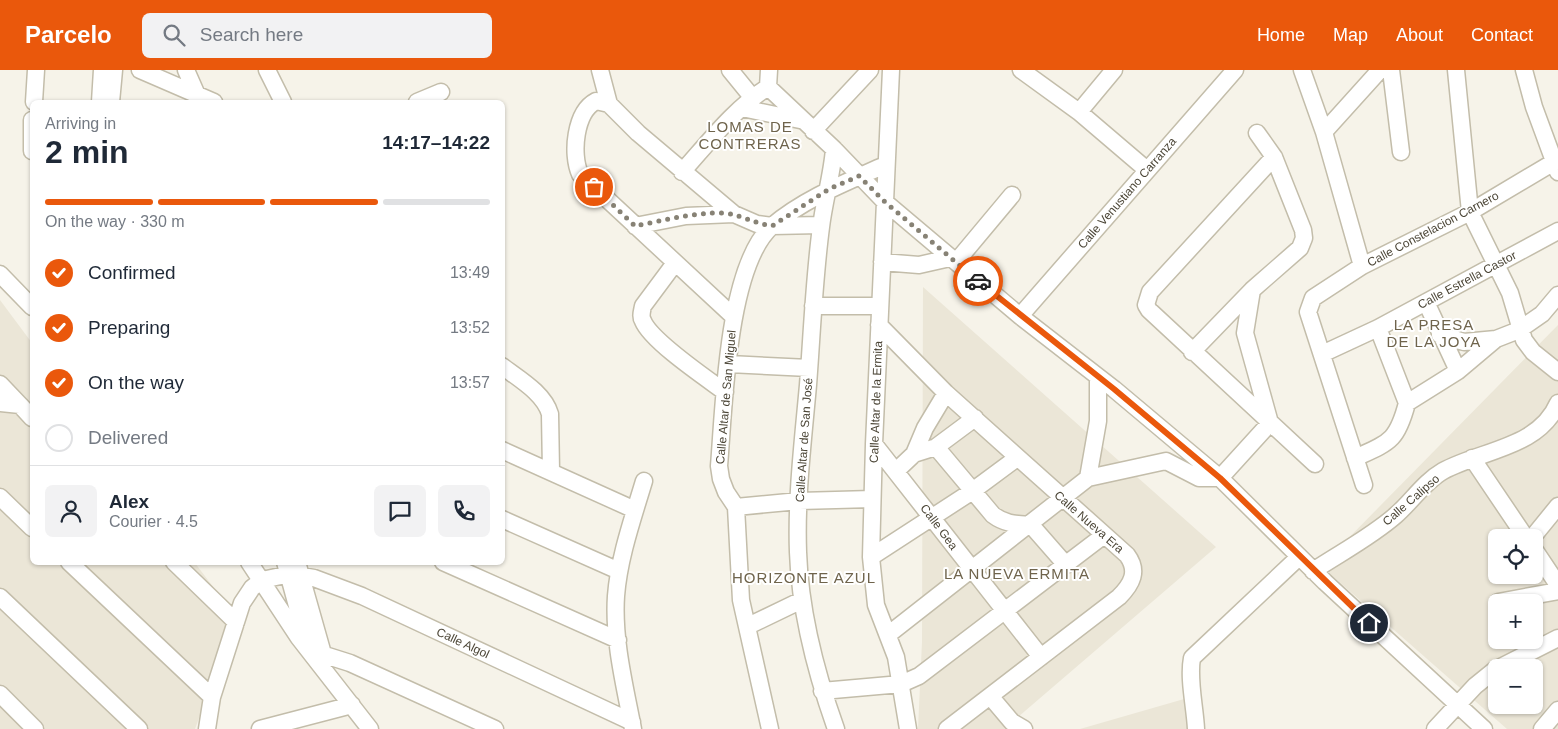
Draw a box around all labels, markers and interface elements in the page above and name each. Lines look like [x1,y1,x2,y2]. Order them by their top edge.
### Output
search box [142,13,492,58]
text: Parcelo [25,21,112,48]
icon: search [160,21,188,49]
text: Search here [200,24,303,45]
text: Home [1257,25,1305,45]
text: Map [1333,25,1368,45]
text: About [1396,25,1443,45]
text: Contact [1471,25,1533,45]
text: Arriving in [45,115,116,132]
district label: LOMAS DE CONTRERAS [698,118,802,152]
text: 14:17–14:22 [382,132,490,153]
text: 2 min [45,134,129,170]
street label: Calle Venustiano Carranza [1075,134,1179,251]
pin [573,166,615,208]
icon: bag [580,173,608,201]
street label: Calle Constelacion Carnero [1365,188,1501,270]
text: On the way · 330 m [45,213,185,230]
street label: Calle Estrella Castor [1415,248,1519,312]
courier [953,256,1003,306]
icon: check [45,259,73,287]
text: Confirmed [88,262,176,283]
text: 13:49 [450,264,490,281]
icon: car [964,267,992,295]
icon: check [45,314,73,342]
district label: LA PRESA DE LA JOYA [1387,316,1481,350]
text: Preparing [88,317,170,338]
text: 13:52 [450,319,490,336]
street label: Calle Altar de San Miguel [713,329,739,465]
street label: Calle Altar de la Ermita [867,340,885,463]
icon: check [45,369,73,397]
text: On the way [88,372,184,393]
text: 13:57 [450,374,490,391]
street label: Calle Altar de San José [793,377,815,503]
text: Delivered [88,427,168,448]
street label: Calle Calipso [1380,471,1443,528]
button: person [45,485,97,537]
button: chat [374,485,426,537]
button: phone [438,485,490,537]
street label: Calle Nueva Era [1051,488,1127,556]
text: Alex [109,491,149,512]
street label: Calle Gea [917,501,961,553]
text: Courier · 4.5 [109,513,198,530]
map controls [1488,529,1543,714]
button: locate [1488,529,1543,584]
district label: LA NUEVA ERMITA [944,565,1090,582]
district label: HORIZONTE AZUL [732,569,876,586]
button: + [1488,594,1543,649]
pin [1348,602,1390,644]
icon: home [1355,609,1383,637]
street label: Calle Algol [434,625,492,661]
button: − [1488,659,1543,714]

